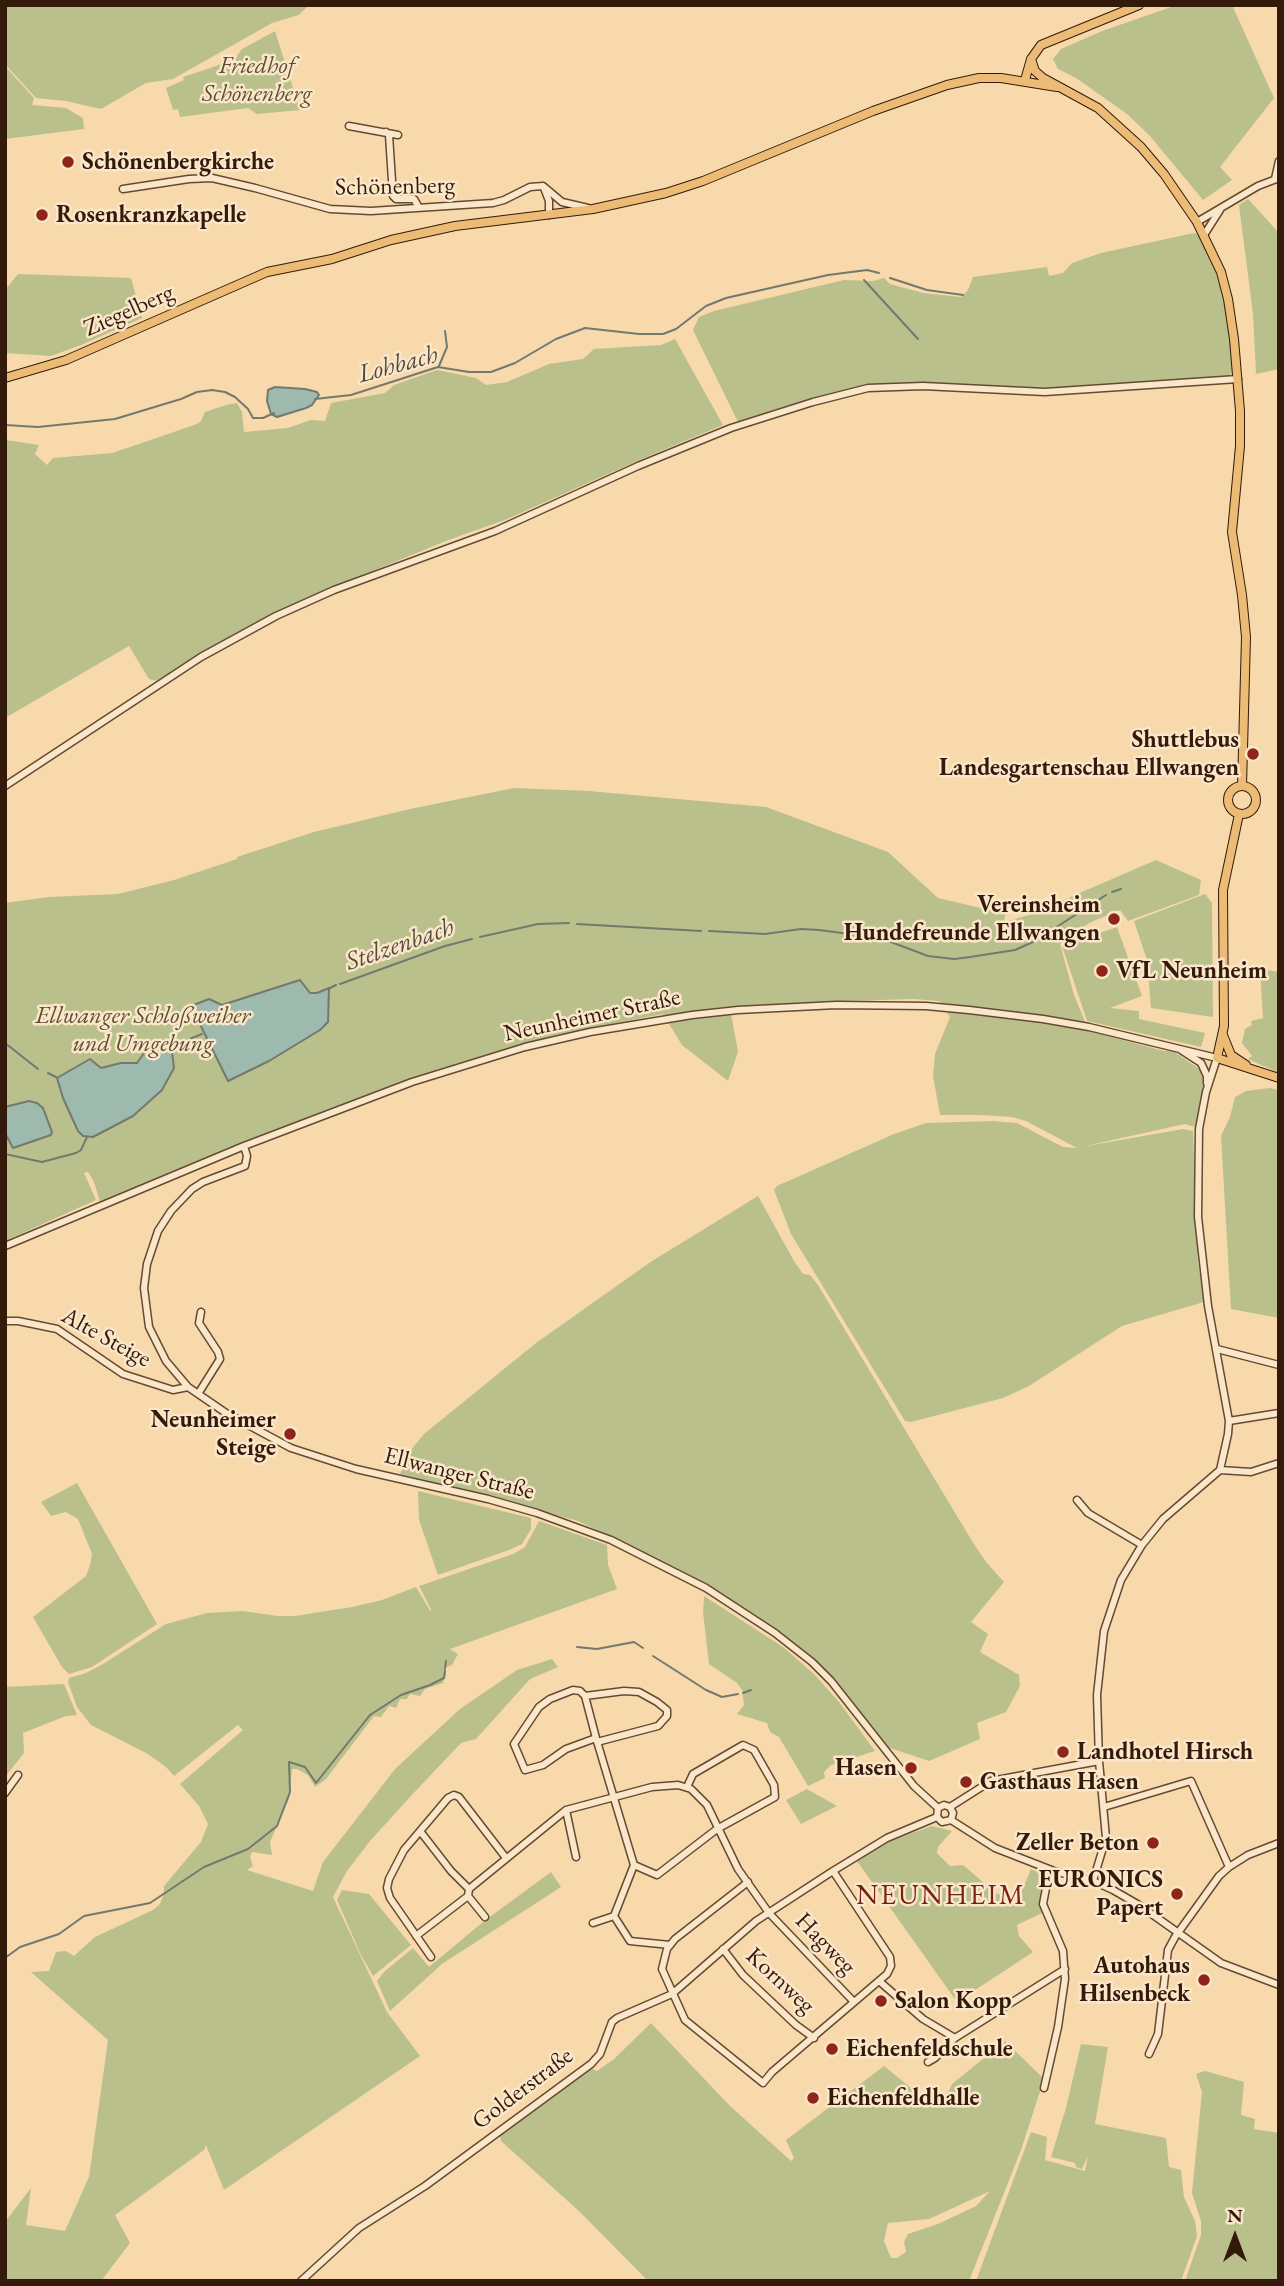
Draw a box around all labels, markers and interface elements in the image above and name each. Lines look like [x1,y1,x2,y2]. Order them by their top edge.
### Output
park label: Friedhof Schönenberg [202,52,312,108]
place label: Schönenbergkirche [82,148,274,176]
marker: Schönenbergkirche [60,154,76,170]
street label: Schönenberg [335,172,455,202]
place label: Rosenkranzkapelle [56,201,246,229]
marker: Rosenkranzkapelle [34,207,50,223]
street label: Ziegelberg [80,278,178,344]
water label: Lohbach [355,339,441,391]
place label: Shuttlebus Landesgartenschau Ellwangen [939,726,1239,782]
marker: Shuttlebus Landesgartenschau Ellwangen [1245,746,1261,762]
place label: Vereinsheim Hundefreunde Ellwangen [844,891,1100,947]
marker: Vereinsheim Hundefreunde Ellwangen [1106,911,1122,927]
water label: Stelzenbach [342,912,458,978]
place label: VfL Neunheim [1116,957,1267,985]
marker: VfL Neunheim [1094,963,1110,979]
street label: Neunheimer Straße [501,983,683,1049]
park label: Ellwanger Schloßweiher und Umgebung [36,1002,250,1058]
street label: Alte Steige [56,1302,156,1374]
place label: Neunheimer Steige [151,1406,276,1462]
marker: Neunheimer Steige [282,1426,298,1442]
street label: Ellwanger Straße [381,1441,537,1507]
place label: Landhotel Hirsch [1077,1738,1253,1766]
marker: Landhotel Hirsch [1055,1744,1071,1760]
place label: Hasen [835,1754,897,1782]
marker: Hasen [903,1760,919,1776]
place label: Gasthaus Hasen [980,1768,1139,1796]
marker: Gasthaus Hasen [958,1774,974,1790]
place label: Zeller Beton [1016,1829,1139,1857]
marker: Zeller Beton [1145,1835,1161,1851]
place label: EURONICS Papert [1039,1866,1163,1922]
district label: NEUNHEIM [857,1879,1025,1913]
marker: EURONICS Papert [1169,1886,1185,1902]
street label: Hagweg [789,1907,861,1981]
street label: Kornweg [739,1942,821,2020]
place label: Autohaus Hilsenbeck [1079,1952,1190,2008]
marker: Autohaus Hilsenbeck [1196,1972,1212,1988]
place label: Salon Kopp [895,1987,1011,2015]
marker: Salon Kopp [873,1993,889,2009]
place label: Eichenfeldschule [846,2035,1013,2063]
marker: Eichenfeldschule [824,2041,840,2057]
street label: Golderstraße [467,2042,579,2136]
place label: Eichenfeldhalle [827,2084,980,2112]
marker: Eichenfeldhalle [805,2090,821,2106]
north arrow [1200,2202,1270,2272]
text: N [1227,2203,1243,2228]

